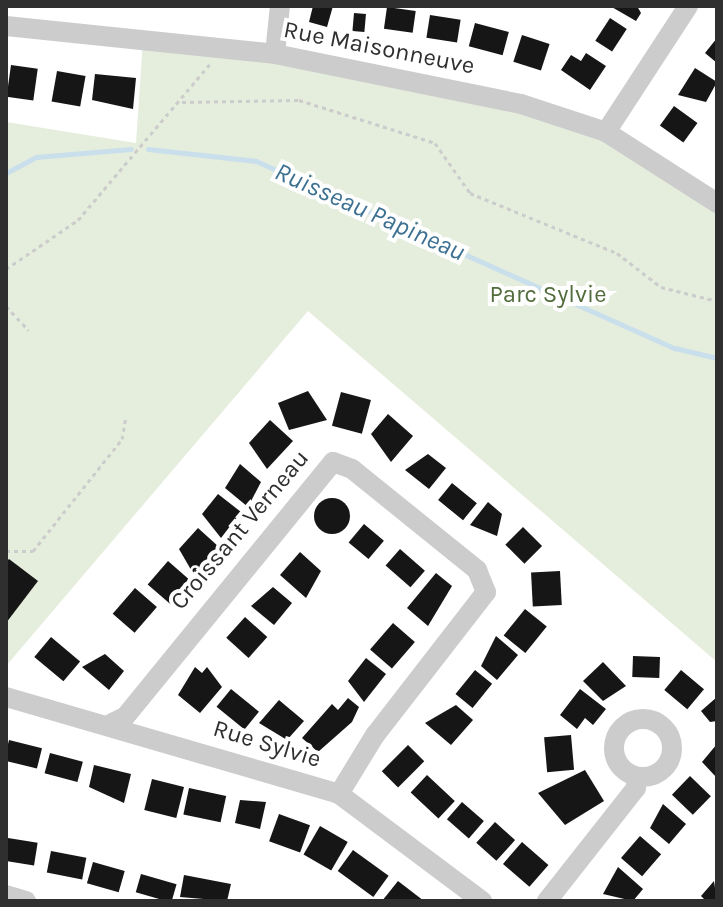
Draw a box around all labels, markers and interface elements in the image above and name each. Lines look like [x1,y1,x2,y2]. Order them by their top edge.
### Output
street label: Rue Maisonneuve [281,15,477,81]
water label: Ruisseau Papineau [270,156,470,268]
park label: Parc Sylvie [489,281,607,309]
street label: Croissant Verneau [165,444,315,616]
street label: Rue Sylvie [210,714,324,774]

